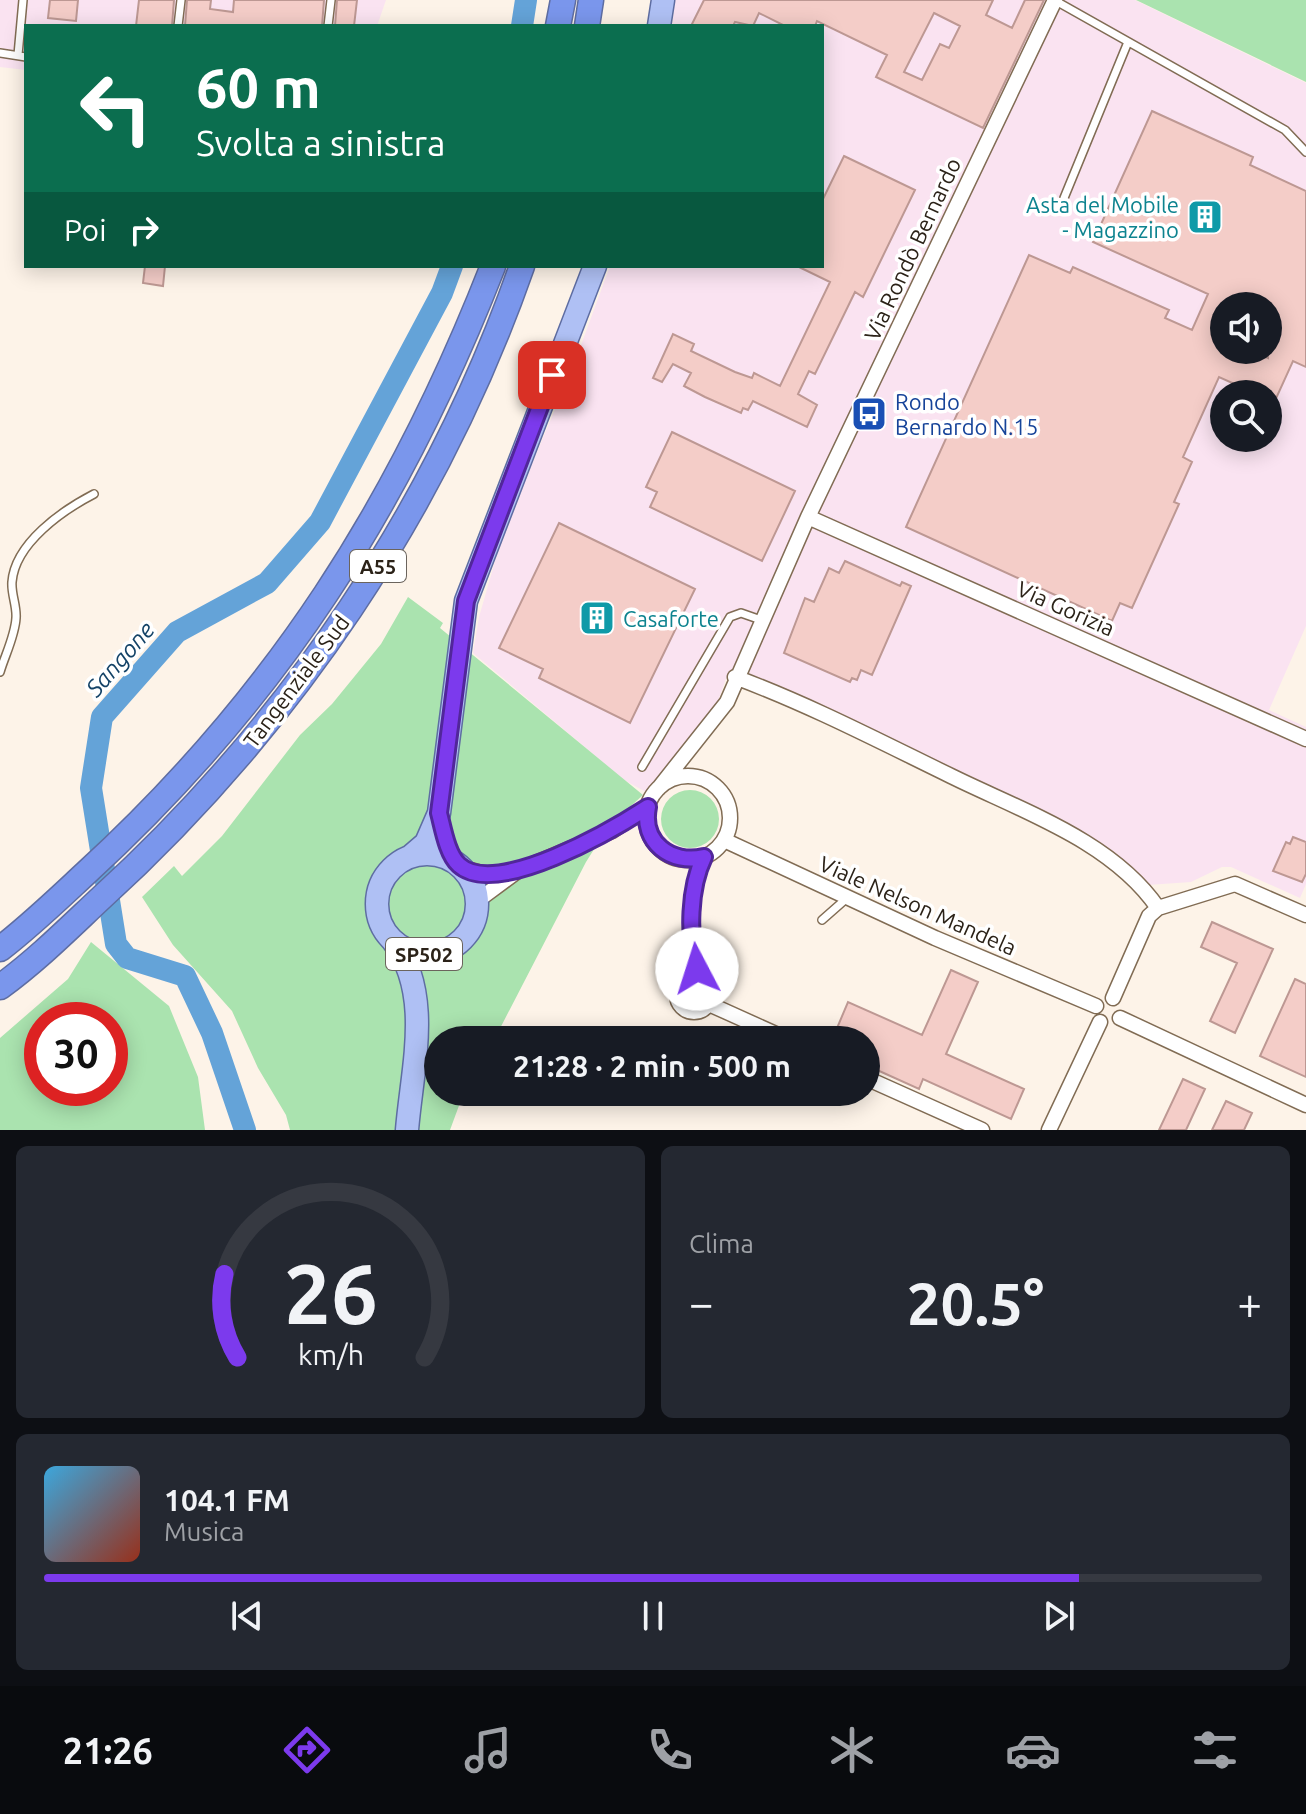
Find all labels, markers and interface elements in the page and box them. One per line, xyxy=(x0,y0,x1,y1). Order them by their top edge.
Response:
icon: left xyxy=(64,56,168,160)
text: 60 m xyxy=(196,56,321,119)
text: Svolta a sinistra xyxy=(196,122,446,163)
street label: Via Rondò Bernardo xyxy=(859,154,965,344)
place label: Asta del Mobile - Magazzino xyxy=(1026,192,1179,242)
building icon: Asta del Mobile - Magazzino xyxy=(1186,198,1224,236)
icon: right xyxy=(122,208,166,252)
text: Poi xyxy=(64,213,106,247)
map controls xyxy=(1210,292,1282,452)
button: sound xyxy=(1210,292,1282,364)
pin xyxy=(518,341,586,409)
icon: arrive xyxy=(530,353,574,397)
button: search xyxy=(1210,380,1282,452)
place label: Rondo Bernardo N.15 xyxy=(895,389,1038,439)
bus stop icon: Rondo Bernardo N.15 xyxy=(850,395,888,433)
road number: A55 xyxy=(350,550,406,582)
street label: Via Gorizia xyxy=(1013,575,1119,641)
building icon: Casaforte xyxy=(578,599,616,637)
place label: Casaforte xyxy=(623,606,719,631)
street label: Tangenziale Sud xyxy=(238,610,354,752)
water label: Sangone xyxy=(80,616,160,703)
street label: Viale Nelson Mandela xyxy=(816,850,1020,960)
position arrow xyxy=(655,927,739,1011)
road number: SP502 xyxy=(386,938,462,970)
speed limit sign: 30 xyxy=(24,1002,128,1106)
text: 21:28 · 2 min · 500 m xyxy=(513,1049,791,1083)
text: Clima xyxy=(689,1229,754,1258)
text: 26 xyxy=(284,1246,377,1340)
text: 20.5° xyxy=(907,1269,1044,1336)
text: − xyxy=(689,1278,714,1327)
text: + xyxy=(1237,1278,1262,1327)
text: km/h xyxy=(298,1338,364,1370)
text: 104.1 FM xyxy=(164,1483,290,1517)
text: Musica xyxy=(164,1517,244,1546)
icon: previous xyxy=(225,1594,269,1638)
icon: pause xyxy=(631,1594,675,1638)
icon: next xyxy=(1037,1594,1081,1638)
icon: directions xyxy=(279,1722,335,1778)
icon: music xyxy=(460,1722,516,1778)
icon: phone xyxy=(642,1722,698,1778)
icon: climate xyxy=(824,1722,880,1778)
icon: car xyxy=(1005,1722,1061,1778)
icon: filters xyxy=(1187,1722,1243,1778)
text: 21:26 xyxy=(63,1730,153,1771)

